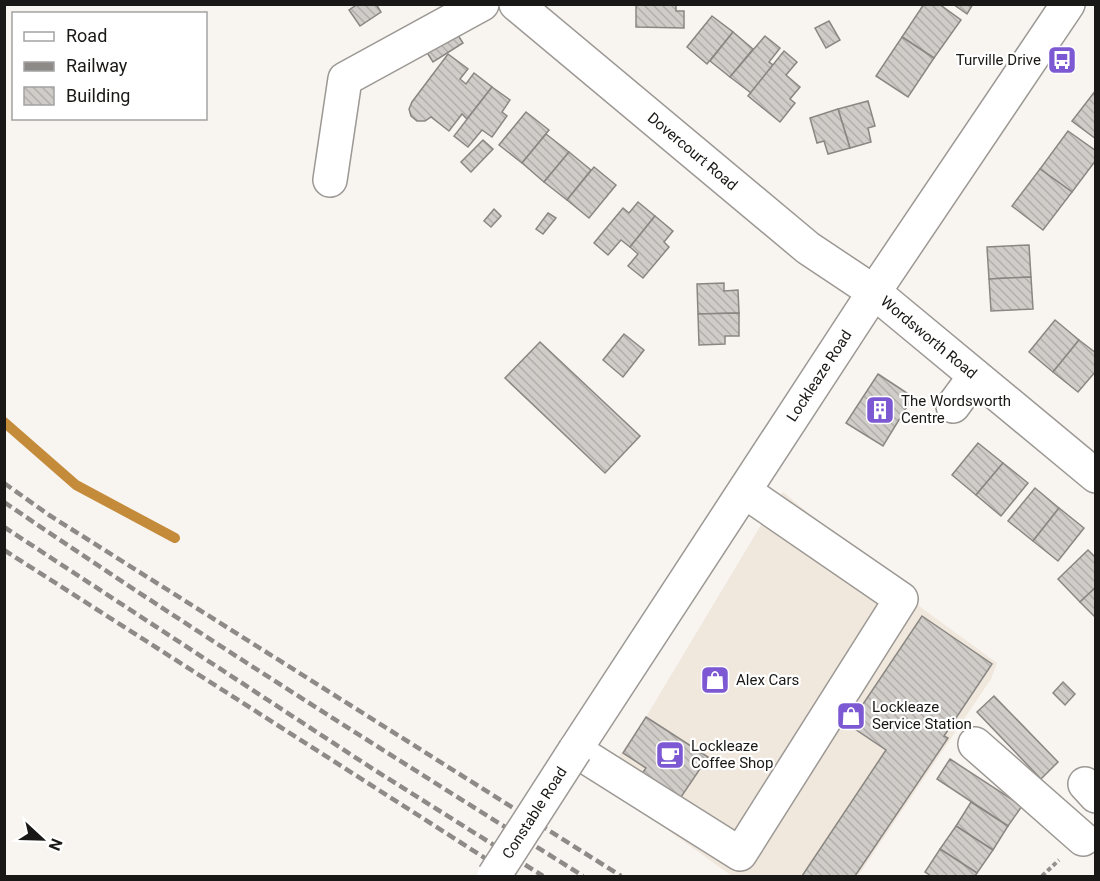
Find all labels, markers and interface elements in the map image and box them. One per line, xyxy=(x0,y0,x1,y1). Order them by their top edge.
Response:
legend xyxy=(12,12,207,120)
text: Road xyxy=(66,25,107,46)
bus stop icon: Turville Drive xyxy=(1046,44,1078,76)
place label: Turville Drive xyxy=(956,51,1041,69)
text: Railway xyxy=(66,55,128,76)
text: Building xyxy=(66,85,130,106)
street label: Dovercourt Road xyxy=(644,109,741,194)
street label: Wordsworth Road xyxy=(877,292,981,382)
street label: Lockleaze Road xyxy=(783,327,856,425)
place label: The Wordsworth Centre xyxy=(901,392,1011,427)
building icon: The Wordsworth Centre xyxy=(864,394,896,426)
shop icon: Alex Cars xyxy=(699,664,731,696)
place label: Alex Cars xyxy=(736,671,799,689)
place label: Lockleaze Service Station xyxy=(872,698,972,733)
shop icon: Lockleaze Service Station xyxy=(835,700,867,732)
place label: Lockleaze Coffee Shop xyxy=(691,737,773,772)
cafe icon: Lockleaze Coffee Shop xyxy=(654,739,686,771)
street label: Constable Road xyxy=(498,764,571,862)
north arrow xyxy=(12,809,72,869)
text: N xyxy=(45,836,66,853)

